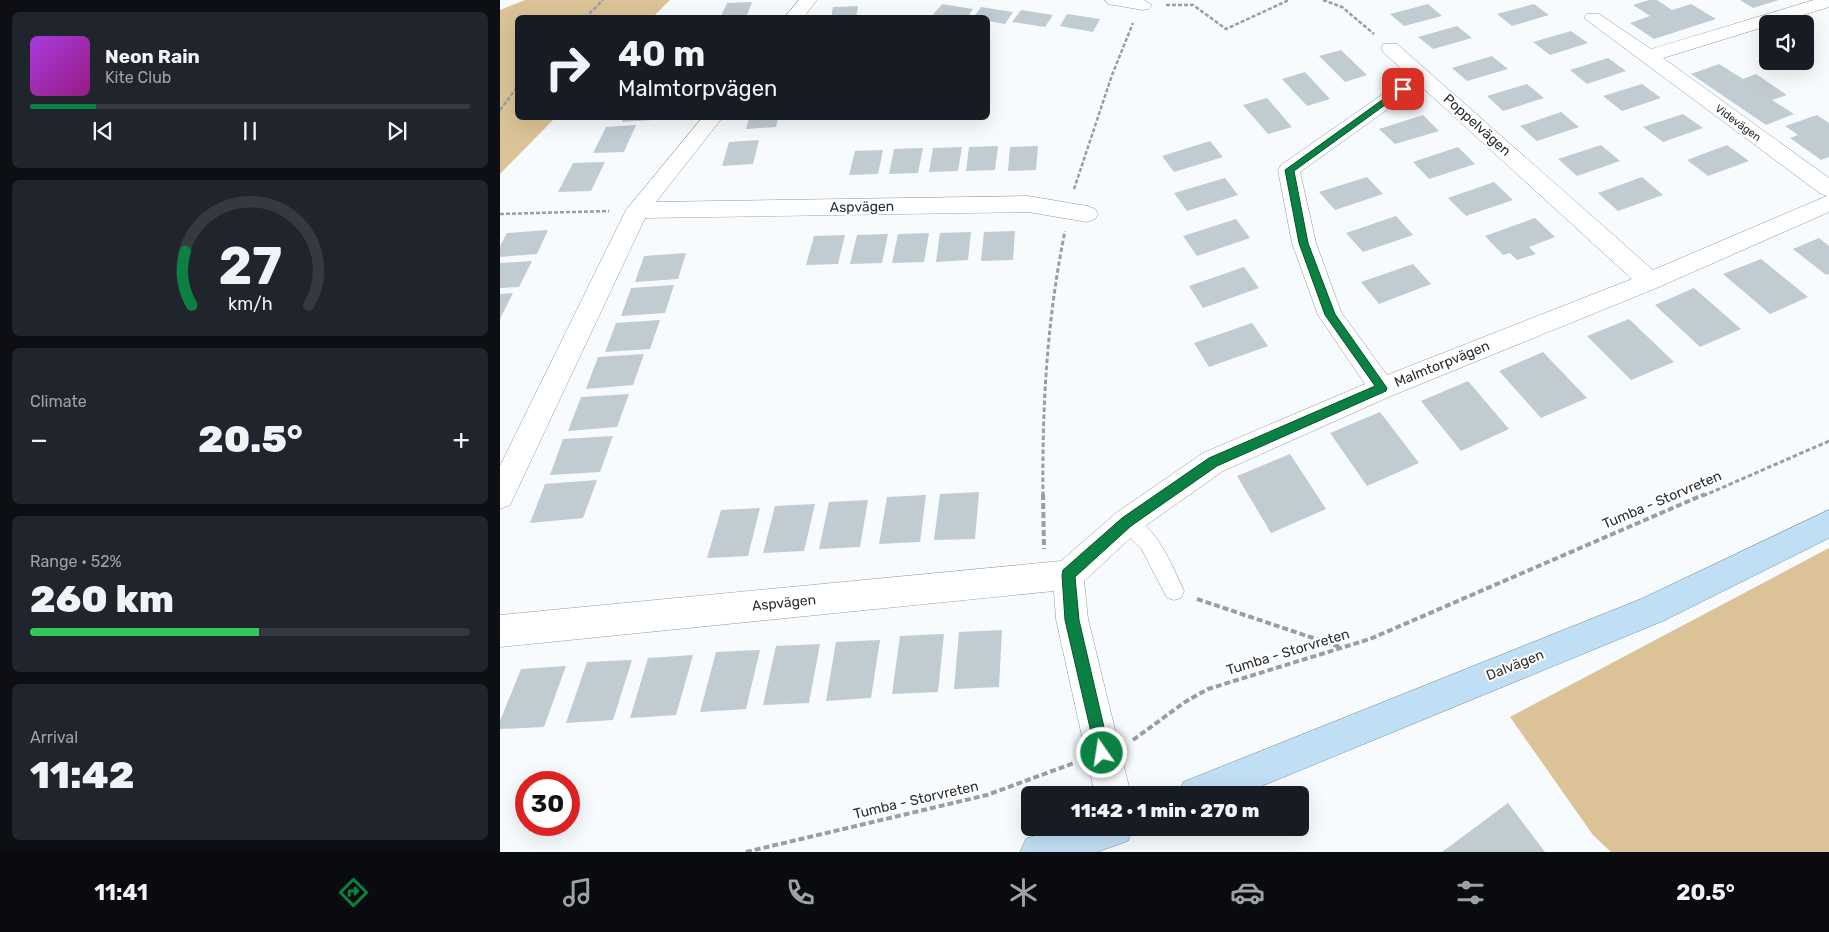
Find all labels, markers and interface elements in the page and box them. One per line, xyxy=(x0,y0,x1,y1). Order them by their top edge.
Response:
map controls xyxy=(1759,15,1814,70)
button: sound xyxy=(1759,15,1814,70)
text: 40 m xyxy=(618,33,705,75)
icon: right xyxy=(535,35,600,100)
text: Neon Rain xyxy=(105,45,200,68)
text: Kite Club xyxy=(105,68,171,87)
pin xyxy=(1382,68,1424,110)
text: Malmtorpvägen xyxy=(618,75,777,102)
icon: arrive xyxy=(1389,75,1417,103)
street label: Poppelvägen xyxy=(1440,90,1514,160)
street label: Videvägen xyxy=(1712,102,1764,144)
icon: previous xyxy=(89,117,117,145)
icon: pause xyxy=(236,117,264,145)
icon: next xyxy=(383,117,411,145)
street label: Aspvägen xyxy=(830,198,894,216)
text: 27 xyxy=(218,235,282,297)
text: km/h xyxy=(228,293,272,314)
street label: Malmtorpvägen xyxy=(1392,337,1492,391)
text: Climate xyxy=(30,392,87,411)
text: 20.5° xyxy=(198,416,303,462)
text: − xyxy=(30,423,48,456)
text: + xyxy=(453,423,470,456)
street label: Tumba - Storvreten xyxy=(1600,467,1724,533)
text: Range · 52% xyxy=(30,552,122,571)
text: 260 km xyxy=(30,576,174,622)
street label: Aspvägen xyxy=(751,591,817,615)
street label: Tumba - Storvreten xyxy=(1224,625,1352,679)
street label: Dalvägen xyxy=(1484,646,1546,684)
position arrow xyxy=(1075,726,1127,778)
text: Arrival xyxy=(30,728,78,747)
text: 11:42 xyxy=(30,752,134,798)
speed limit sign: 30 xyxy=(515,771,580,836)
street label: Tumba - Storvreten xyxy=(852,777,980,823)
text: 11:42 · 1 min · 270 m xyxy=(1071,799,1259,822)
icon: directions xyxy=(336,875,371,910)
icon: music xyxy=(560,875,595,910)
icon: phone xyxy=(783,875,818,910)
icon: climate xyxy=(1006,875,1041,910)
icon: car xyxy=(1230,875,1265,910)
icon: filters xyxy=(1453,875,1488,910)
text: 11:41 xyxy=(94,879,148,906)
text: 20.5° xyxy=(1676,879,1735,906)

